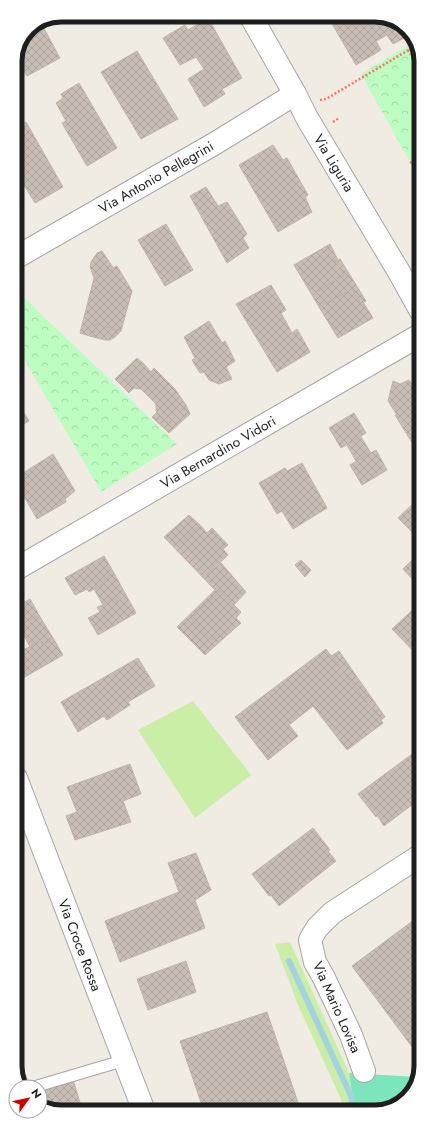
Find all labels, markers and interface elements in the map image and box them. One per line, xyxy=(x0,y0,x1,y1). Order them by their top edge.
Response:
street label: Via Liguria xyxy=(309,130,359,196)
street label: Via Antonio Pellegrini xyxy=(95,136,217,218)
street label: Via Bernardino Vidori xyxy=(157,411,279,493)
street label: Via Croce Rossa xyxy=(53,896,107,994)
street label: Via Mario Lovisa xyxy=(308,958,366,1056)
north arrow xyxy=(8,1079,48,1119)
text: N xyxy=(27,1086,45,1102)

